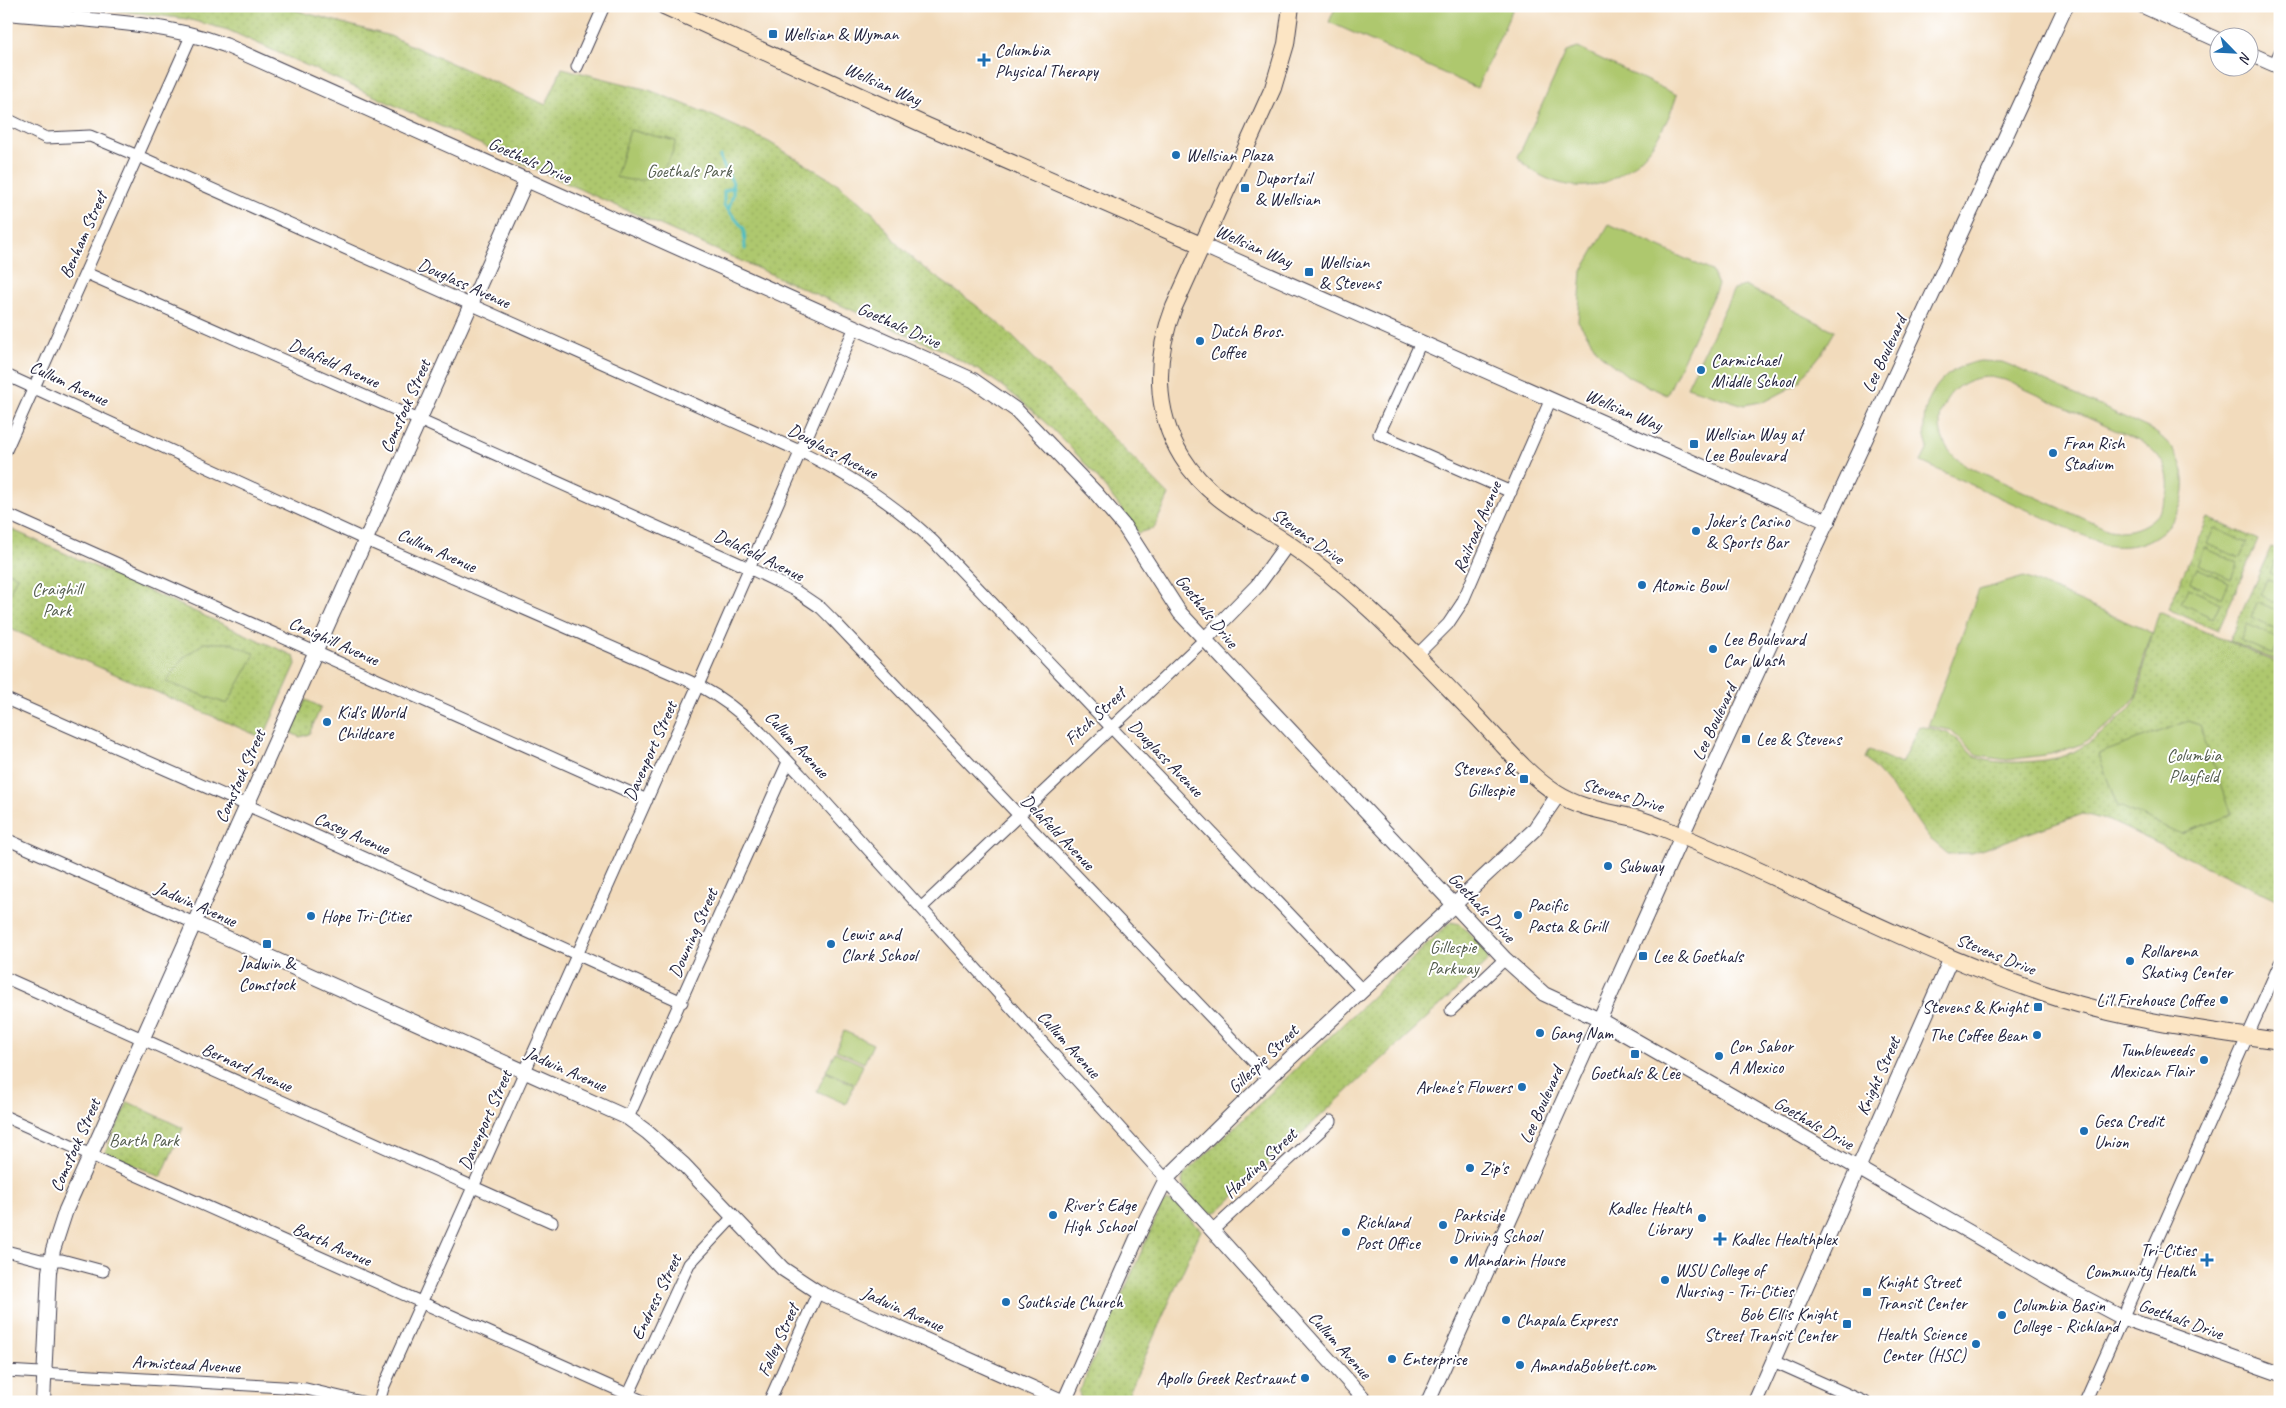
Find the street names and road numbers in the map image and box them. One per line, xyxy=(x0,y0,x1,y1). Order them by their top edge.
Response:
street label: Wellsian Way xyxy=(841,57,926,111)
street label: Goethals Drive xyxy=(485,132,576,188)
street label: Benham Street xyxy=(54,186,113,282)
street label: Wellsian Way xyxy=(1212,219,1297,273)
street label: Douglass Avenue xyxy=(415,253,515,314)
street label: Goethals Drive xyxy=(854,297,945,353)
street label: Lee Boulevard xyxy=(1857,310,1913,396)
street label: Delafield Avenue xyxy=(285,333,384,393)
street label: Comstock Street xyxy=(375,354,436,456)
street label: Cullum Avenue xyxy=(26,355,113,411)
street label: Wellsian Way xyxy=(1582,384,1668,437)
street label: Douglass Avenue xyxy=(784,418,883,484)
street label: Railroad Avenue xyxy=(1448,477,1507,576)
street label: Stevens Drive xyxy=(1268,503,1349,570)
street label: Cullum Avenue xyxy=(394,523,481,578)
street label: Delafield Avenue xyxy=(711,524,808,587)
street label: Goethals Drive xyxy=(1171,570,1244,653)
street label: Craighill Avenue xyxy=(286,611,383,671)
street label: Lee Boulevard xyxy=(1687,678,1743,764)
street label: Fitch Street xyxy=(1060,680,1132,750)
street label: Davenport Street xyxy=(618,696,683,804)
street label: Cullum Avenue xyxy=(760,706,834,783)
street label: Douglass Avenue xyxy=(1124,715,1209,802)
street label: Comstock Street xyxy=(210,724,271,826)
street label: Stevens Drive xyxy=(1580,773,1667,817)
street label: Delafield Avenue xyxy=(1016,790,1100,875)
street label: Casey Avenue xyxy=(311,807,394,860)
street label: Goethals Drive xyxy=(1444,867,1521,948)
street label: Jadwin Avenue xyxy=(151,876,241,932)
street label: Downing Street xyxy=(664,883,723,981)
street label: Stevens Drive xyxy=(1953,928,2040,980)
street label: Cullum Avenue xyxy=(1033,1006,1106,1083)
street label: Gillespie Street xyxy=(1223,1019,1304,1098)
street label: Knight Street xyxy=(1851,1032,1906,1119)
street label: Bernard Avenue xyxy=(199,1037,297,1097)
street label: Jadwin Avenue xyxy=(521,1041,611,1097)
street label: Lee Boulevard xyxy=(1514,1060,1569,1147)
street label: Davenport Street xyxy=(453,1065,518,1173)
street label: Goethals Drive xyxy=(1770,1091,1859,1155)
street label: Comstock Street xyxy=(45,1093,106,1195)
street label: Harding Street xyxy=(1219,1122,1303,1203)
street label: Barth Avenue xyxy=(289,1217,376,1272)
street label: Endress Street xyxy=(626,1249,687,1343)
street label: Jadwin Avenue xyxy=(858,1281,948,1337)
street label: Goethals Drive xyxy=(2136,1294,2227,1345)
street label: Falley Street xyxy=(752,1298,805,1380)
street label: Cullum Avenue xyxy=(1304,1307,1377,1384)
street label: Armistead Avenue xyxy=(132,1350,242,1378)

